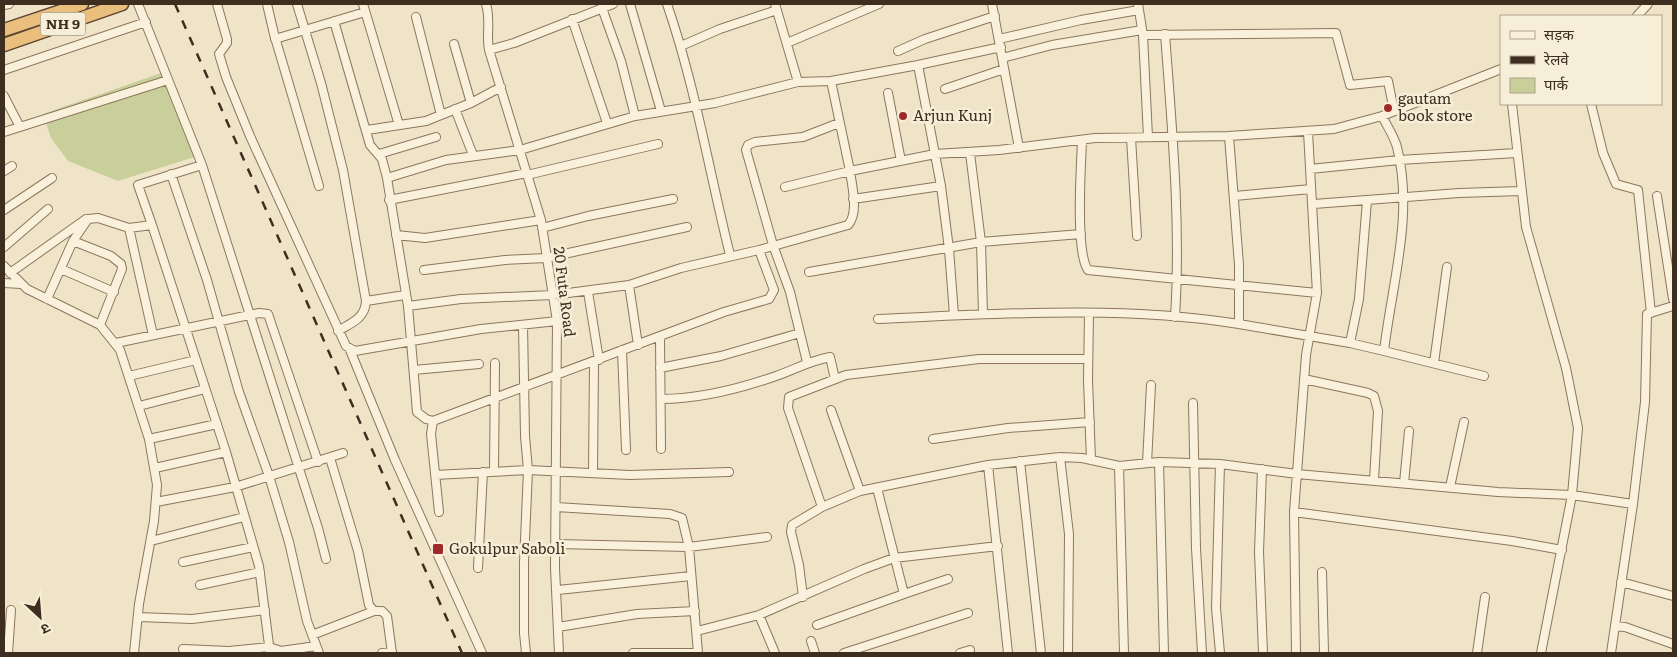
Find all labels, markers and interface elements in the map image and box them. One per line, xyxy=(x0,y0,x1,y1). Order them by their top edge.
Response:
road number: NH 9 xyxy=(40,12,86,36)
legend xyxy=(1500,15,1662,105)
text: सड़क xyxy=(1544,22,1574,45)
text: रेलवे xyxy=(1543,47,1569,70)
text: पार्क xyxy=(1544,72,1568,95)
place label: gautam book store xyxy=(1398,86,1473,126)
marker: gautam book store xyxy=(1382,102,1394,114)
place label: Arjun Kunj xyxy=(913,103,992,126)
marker: Arjun Kunj xyxy=(897,110,909,122)
street label: 20 Futa Road xyxy=(549,245,582,338)
place label: Gokulpur Saboli xyxy=(449,536,565,559)
marker: Gokulpur Saboli xyxy=(431,542,445,556)
north arrow xyxy=(15,592,65,642)
text: उ xyxy=(37,619,54,641)

